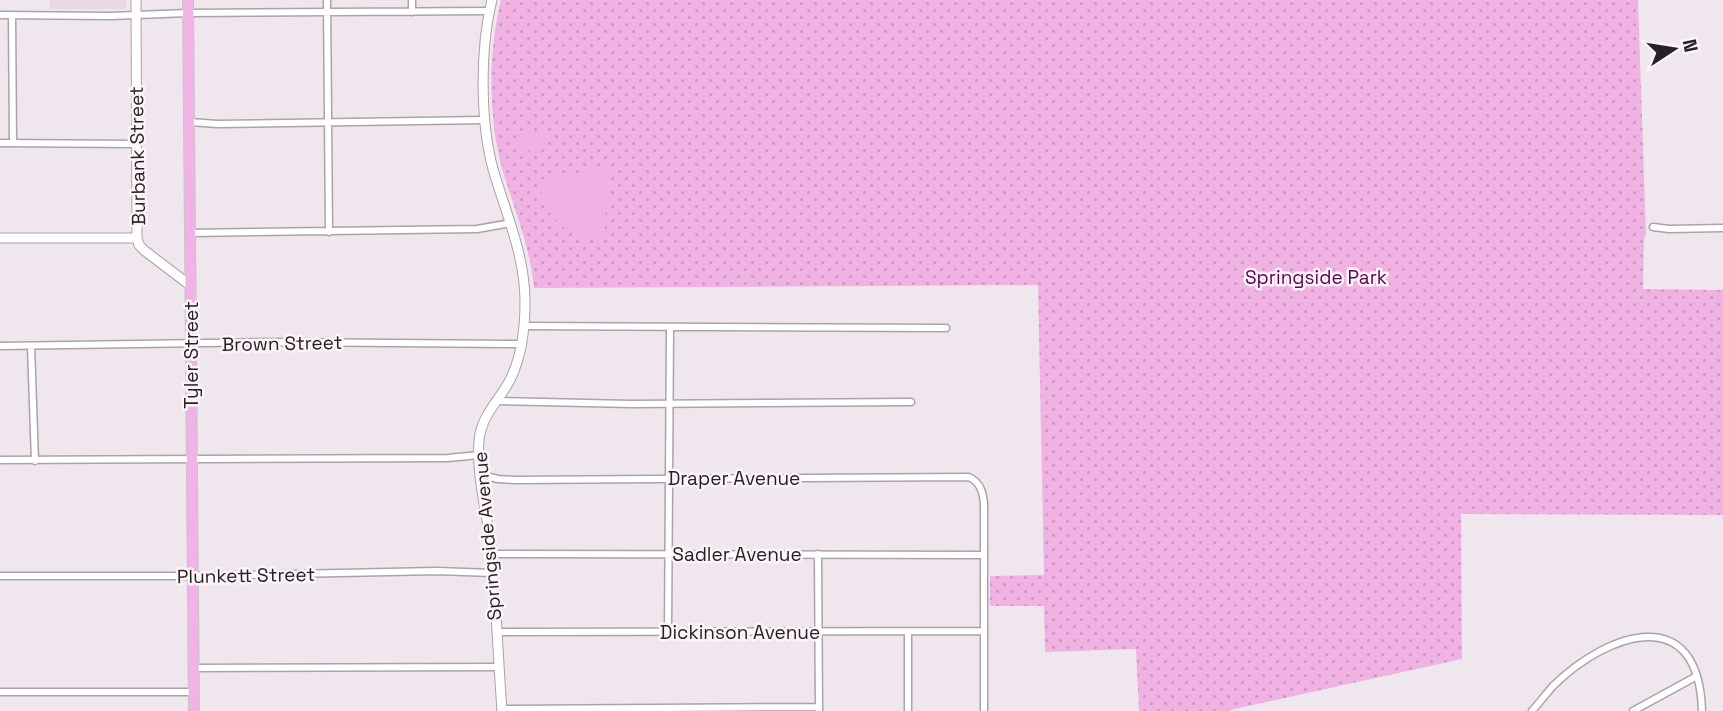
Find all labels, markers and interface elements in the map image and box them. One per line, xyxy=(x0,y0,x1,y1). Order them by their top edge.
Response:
north arrow xyxy=(1639,14,1709,84)
text: N xyxy=(1677,37,1704,54)
street label: Burbank Street xyxy=(124,86,151,226)
park label: Springside Park xyxy=(1245,265,1387,290)
street label: Tyler Street xyxy=(179,301,204,409)
street label: Brown Street xyxy=(221,330,343,357)
street label: Springside Avenue xyxy=(468,450,507,621)
street label: Draper Avenue xyxy=(668,466,800,491)
street label: Sadler Avenue xyxy=(672,542,802,567)
street label: Plunkett Street xyxy=(177,562,315,589)
street label: Dickinson Avenue xyxy=(660,620,820,645)

